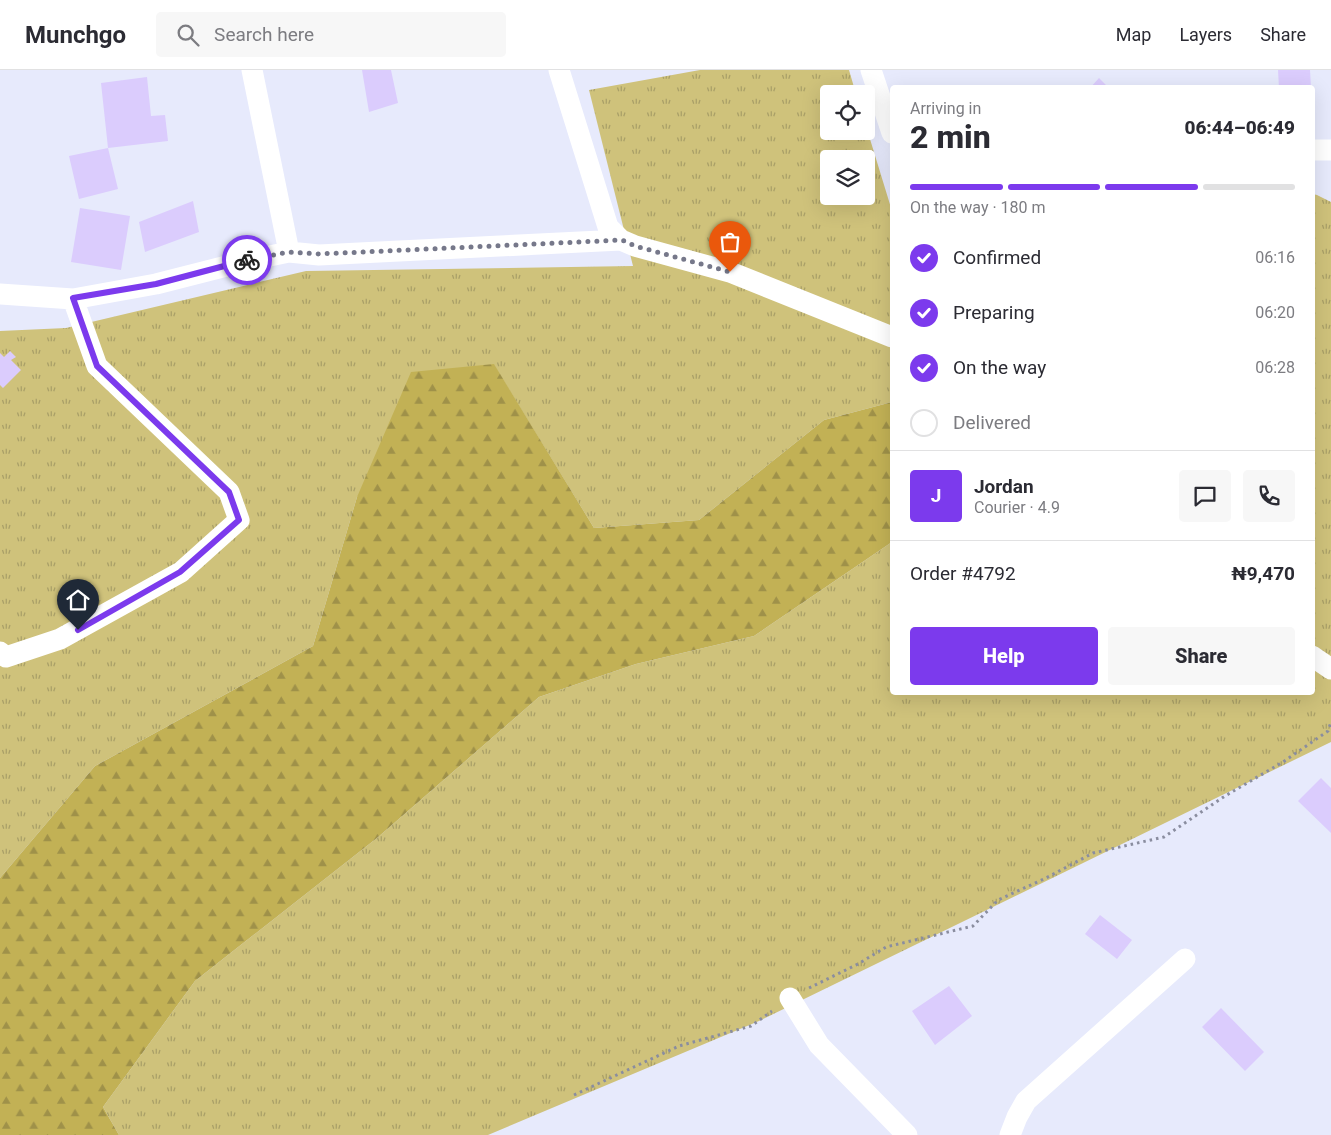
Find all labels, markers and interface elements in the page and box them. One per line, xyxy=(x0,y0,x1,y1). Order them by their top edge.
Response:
search box xyxy=(156,12,506,57)
text: Munchgo xyxy=(25,21,126,49)
icon: search xyxy=(174,21,202,49)
text: Search here xyxy=(214,23,314,46)
text: Map xyxy=(1116,24,1151,45)
text: Layers xyxy=(1179,24,1232,45)
text: Share xyxy=(1260,24,1306,45)
map controls xyxy=(820,85,875,205)
button: locate xyxy=(820,85,875,140)
text: Arriving in xyxy=(910,99,981,118)
text: 06:44–06:49 xyxy=(1184,116,1295,139)
text: 2 min xyxy=(910,118,991,156)
button: layers xyxy=(820,150,875,205)
text: On the way · 180 m xyxy=(910,198,1046,217)
pin xyxy=(709,221,751,272)
icon: bag xyxy=(716,228,744,256)
courier xyxy=(222,235,272,285)
icon: check xyxy=(910,244,938,272)
icon: bike xyxy=(233,246,261,274)
text: Confirmed xyxy=(953,246,1041,269)
text: 06:16 xyxy=(1255,248,1295,267)
icon: check xyxy=(910,299,938,327)
text: Preparing xyxy=(953,301,1035,324)
text: 06:20 xyxy=(1255,303,1295,322)
icon: check xyxy=(910,354,938,382)
text: On the way xyxy=(953,356,1046,379)
text: 06:28 xyxy=(1255,358,1295,377)
text: Delivered xyxy=(953,411,1031,434)
button: chat xyxy=(1179,470,1231,522)
button: phone xyxy=(1243,470,1295,522)
text: Jordan xyxy=(974,475,1034,498)
text: J xyxy=(931,484,941,507)
text: Courier · 4.9 xyxy=(974,498,1060,517)
text: Order #4792 xyxy=(910,562,1016,585)
text: ₦9,470 xyxy=(1231,562,1295,585)
pin xyxy=(57,579,99,630)
icon: home xyxy=(64,586,92,614)
button: Help xyxy=(910,627,1098,685)
button: Share xyxy=(1108,627,1295,685)

